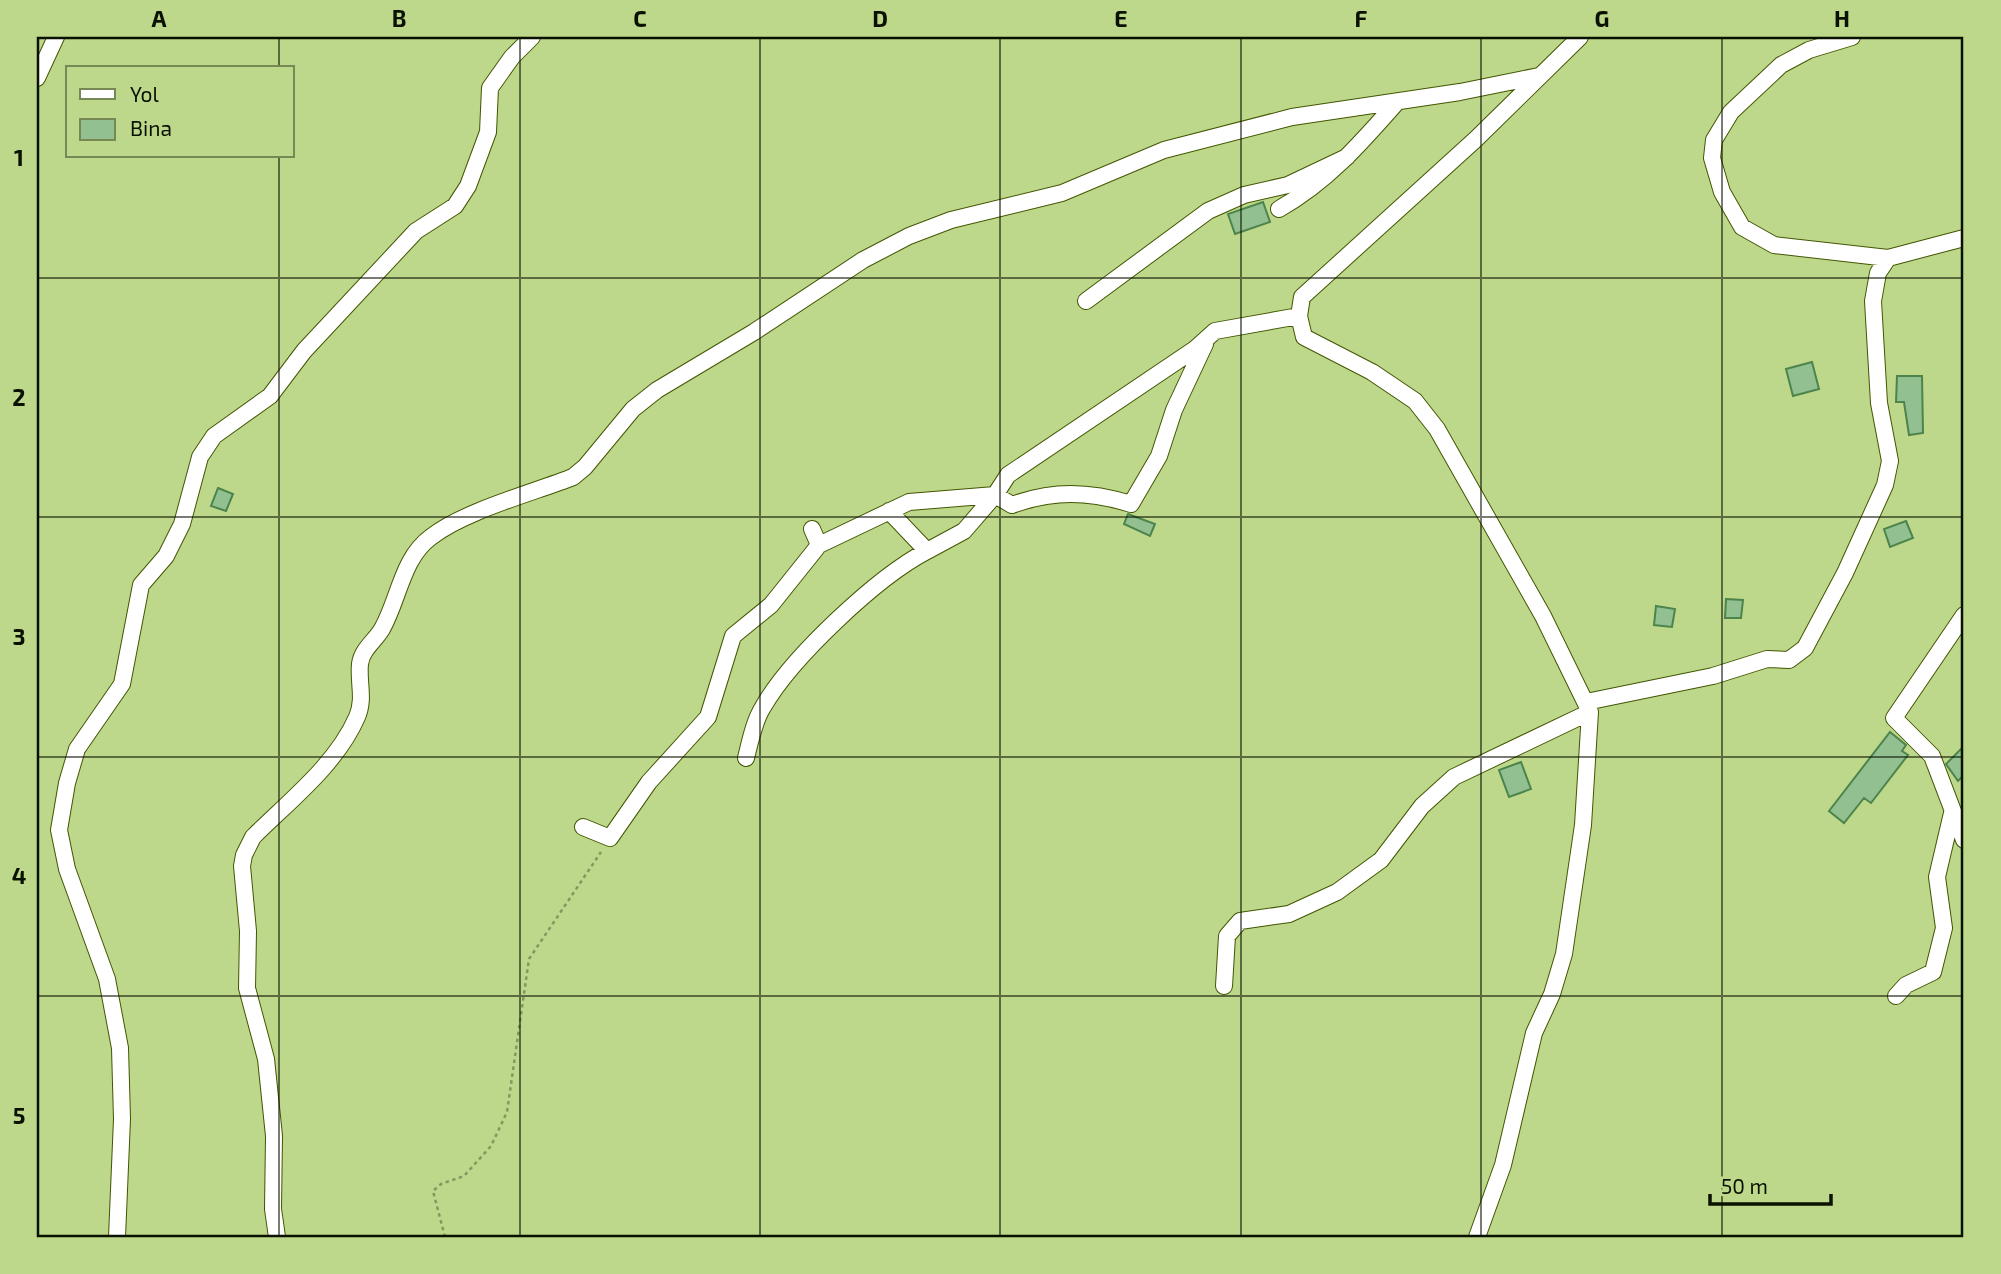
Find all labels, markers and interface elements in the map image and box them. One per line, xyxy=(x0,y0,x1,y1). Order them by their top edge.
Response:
text: A xyxy=(151,4,167,32)
text: B xyxy=(392,4,406,32)
text: C xyxy=(633,4,647,32)
text: D xyxy=(872,4,888,32)
text: E xyxy=(1114,4,1128,32)
text: F xyxy=(1355,4,1368,32)
text: G xyxy=(1595,4,1609,32)
text: H xyxy=(1834,4,1850,32)
legend xyxy=(66,66,294,158)
text: Yol xyxy=(130,81,159,106)
text: Bina xyxy=(130,115,172,140)
text: 1 xyxy=(14,143,24,171)
text: 2 xyxy=(12,383,26,411)
text: 3 xyxy=(12,622,26,650)
text: 4 xyxy=(12,861,26,889)
text: 5 xyxy=(13,1101,25,1129)
scale bar xyxy=(1710,1162,1831,1206)
text: 50 m xyxy=(1721,1173,1768,1198)

